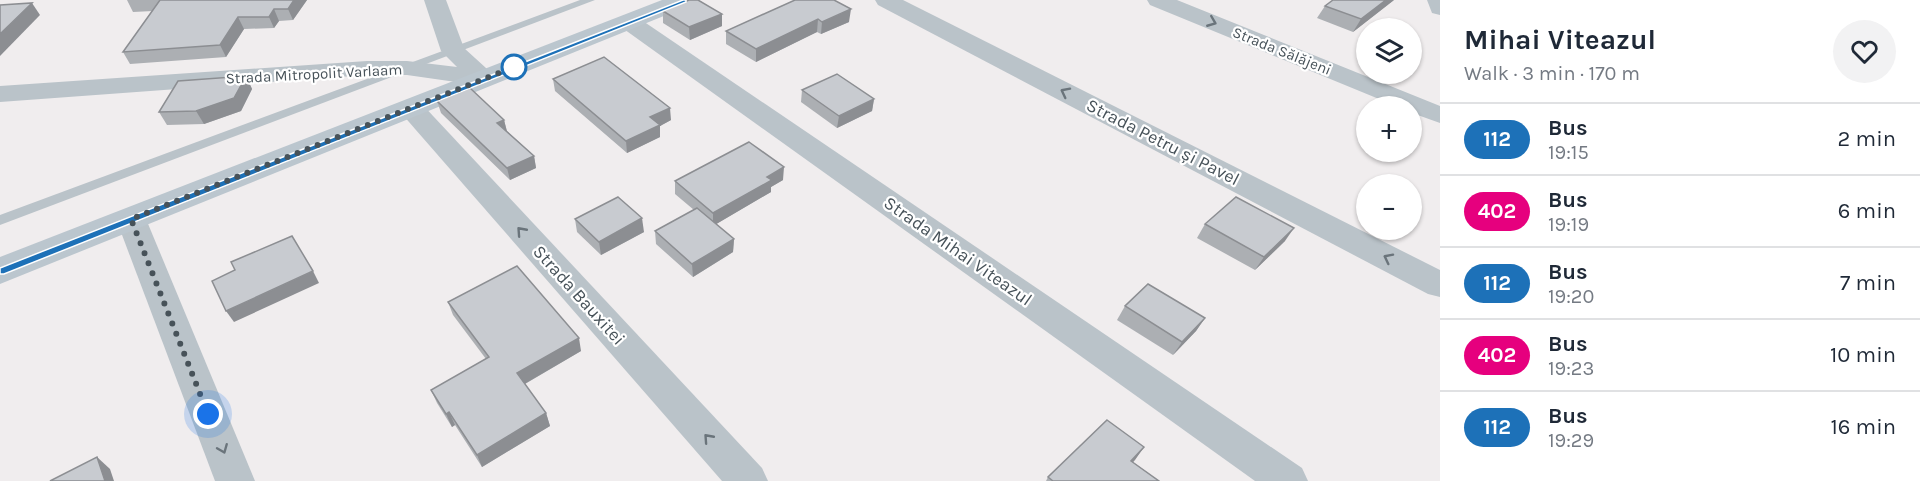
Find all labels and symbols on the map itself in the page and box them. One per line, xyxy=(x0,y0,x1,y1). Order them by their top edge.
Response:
one-way arrow xyxy=(1206,15,1217,27)
street label: Strada Sălăjeni xyxy=(1230,23,1334,79)
unlabelled marker xyxy=(501,54,527,80)
street label: Strada Mitropolit Varlaam xyxy=(225,60,403,88)
one-way arrow xyxy=(1061,88,1071,99)
street label: Strada Petru și Pavel xyxy=(1083,94,1243,190)
street label: Strada Mihai Viteazul xyxy=(880,192,1036,310)
one-way arrow xyxy=(517,227,528,237)
street label: Strada Bauxitei xyxy=(528,241,630,349)
one-way arrow xyxy=(1384,254,1394,265)
your location xyxy=(193,399,223,429)
one-way arrow xyxy=(704,434,715,444)
one-way arrow xyxy=(215,443,228,454)

